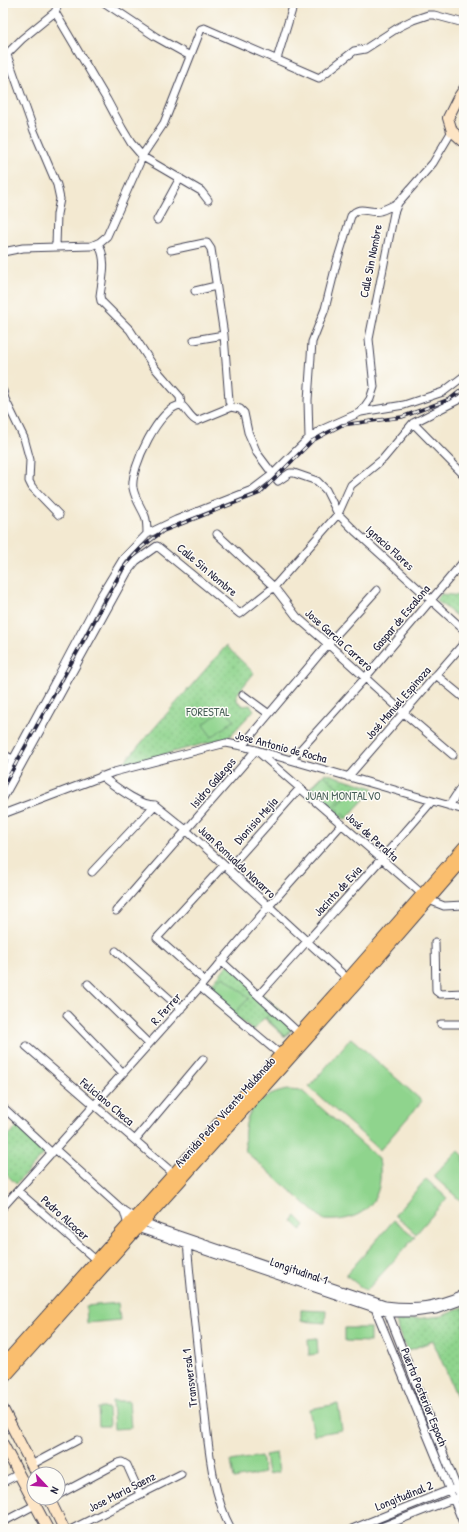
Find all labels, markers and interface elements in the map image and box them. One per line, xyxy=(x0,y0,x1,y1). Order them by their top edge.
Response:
street label: Calle Sin Nombre xyxy=(355,223,386,299)
street label: Ignacio Flores xyxy=(362,521,419,574)
street label: Calle Sin Nombre xyxy=(173,539,241,600)
street label: Gaspar de Escalona xyxy=(368,581,434,655)
street label: Jose Garcia Carrero xyxy=(302,605,377,675)
street label: José Manuel Espinoza xyxy=(361,662,434,743)
park label: FORESTAL xyxy=(185,703,230,720)
street label: Jose Antonio de Rocha xyxy=(233,726,329,767)
street label: Isidro Gallegos xyxy=(186,753,240,812)
park label: JUAN MONTALVO xyxy=(305,787,381,804)
street label: Dionisio Mejía xyxy=(230,793,282,848)
street label: José de Peralta xyxy=(342,808,403,865)
street label: Juan Romualdo Navarro xyxy=(195,821,280,902)
street label: Jacinto de Evia xyxy=(310,861,366,920)
street label: R. Ferrer xyxy=(146,988,185,1029)
street label: Avenida Pedro Vicente Maldonado xyxy=(170,1053,279,1171)
street label: Feliciano Checa xyxy=(76,1073,138,1130)
street label: Pedro Alcocer xyxy=(37,1191,94,1244)
street label: Longitudinal 1 xyxy=(268,1253,330,1288)
street label: Puerta Posterior Espoch xyxy=(397,1345,452,1449)
street label: Transversal 1 xyxy=(177,1348,202,1408)
north arrow xyxy=(26,1466,66,1506)
street label: Jose Maria Saenz xyxy=(85,1467,158,1516)
street label: Longitudinal 2 xyxy=(372,1476,436,1515)
text: N xyxy=(47,1485,63,1496)

